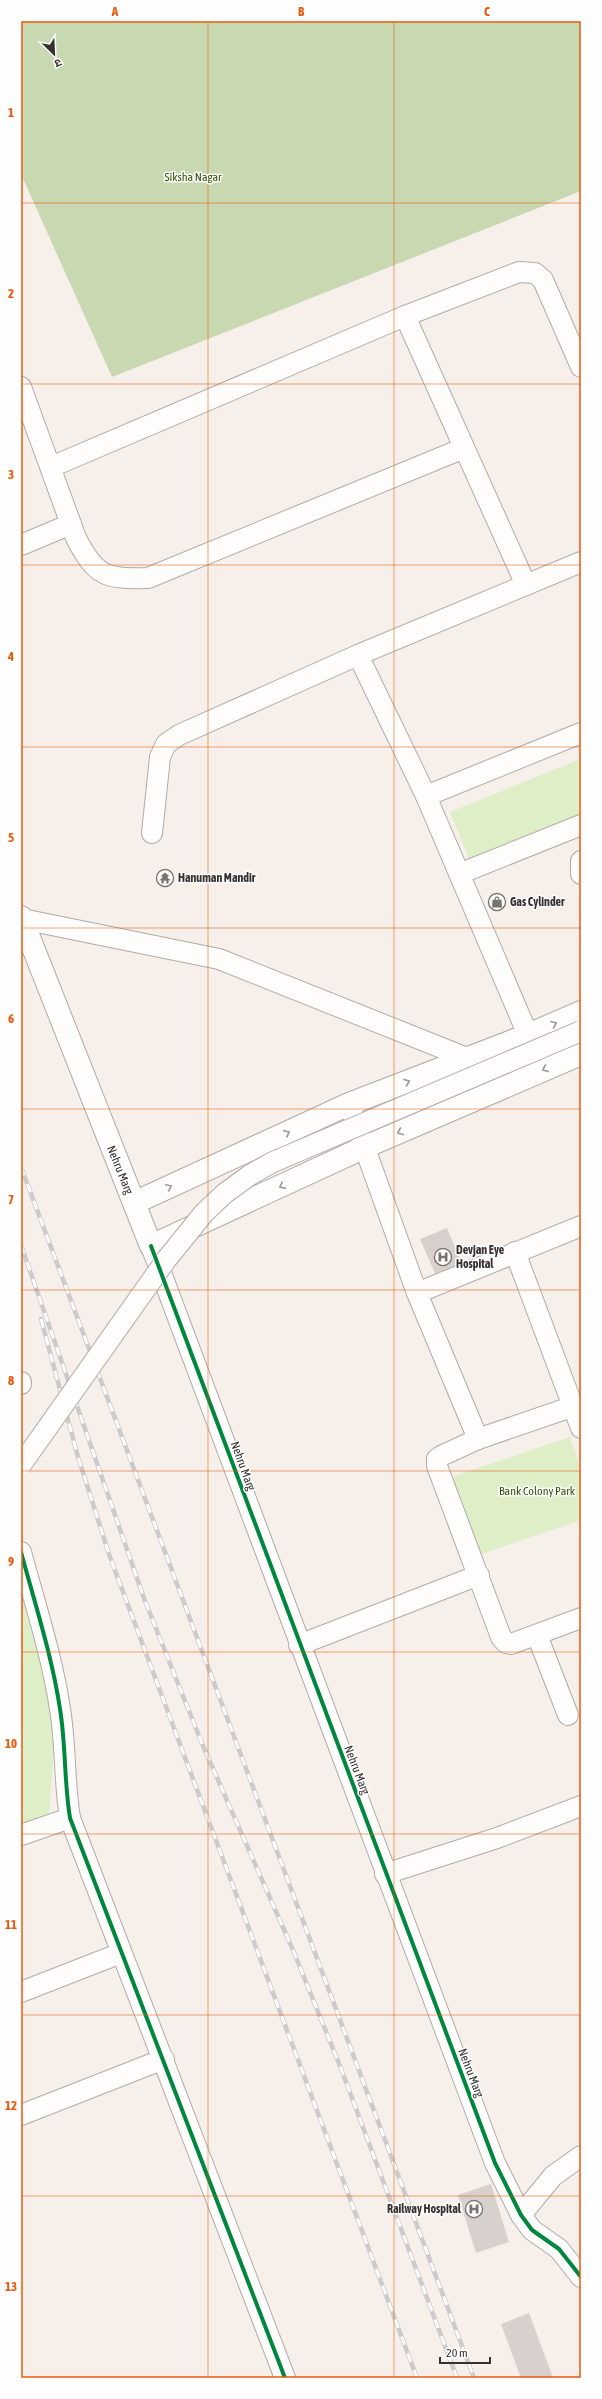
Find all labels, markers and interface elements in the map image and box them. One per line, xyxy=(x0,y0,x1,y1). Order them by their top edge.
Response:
text: A xyxy=(111,4,119,19)
text: B xyxy=(298,4,305,19)
text: C xyxy=(484,4,490,19)
north arrow xyxy=(34,34,74,74)
text: उ xyxy=(52,56,63,70)
text: 1 xyxy=(8,105,14,120)
park label: Siksha Nagar xyxy=(164,170,222,184)
text: 2 xyxy=(8,286,14,301)
text: 3 xyxy=(8,467,14,482)
text: 4 xyxy=(7,649,14,664)
text: 5 xyxy=(8,830,14,845)
temple icon: Hanuman Mandir xyxy=(155,868,175,888)
place label: Hanuman Mandir xyxy=(178,871,256,885)
shop icon: Gas Cylinder xyxy=(487,892,507,912)
place label: Gas Cylinder xyxy=(510,895,565,909)
text: 6 xyxy=(8,1011,14,1026)
one-way arrow xyxy=(549,1021,557,1029)
one-way arrow xyxy=(542,1064,550,1072)
one-way arrow xyxy=(403,1078,410,1086)
one-way arrow xyxy=(397,1127,405,1135)
one-way arrow xyxy=(283,1130,291,1138)
street label: Nehru Marg xyxy=(104,1144,136,1197)
one-way arrow xyxy=(279,1181,286,1189)
one-way arrow xyxy=(165,1184,173,1192)
text: 7 xyxy=(8,1192,14,1207)
place label: Devjan Eye Hospital xyxy=(456,1243,505,1271)
hospital icon: Devjan Eye Hospital xyxy=(433,1247,453,1267)
text: 8 xyxy=(8,1373,14,1388)
street label: Nehru Marg xyxy=(228,1440,259,1493)
park label: Bank Colony Park xyxy=(499,1484,576,1498)
text: 9 xyxy=(8,1554,14,1569)
text: 10 xyxy=(5,1736,17,1751)
street label: Nehru Marg xyxy=(341,1744,373,1797)
text: 11 xyxy=(5,1917,17,1932)
street label: Nehru Marg xyxy=(455,2047,487,2100)
text: 12 xyxy=(5,2098,17,2113)
hospital icon: Railway Hospital xyxy=(464,2199,484,2219)
place label: Railway Hospital xyxy=(387,2202,462,2216)
text: 13 xyxy=(5,2279,17,2294)
scale bar xyxy=(440,2339,490,2365)
text: 20 m xyxy=(446,2346,468,2360)

